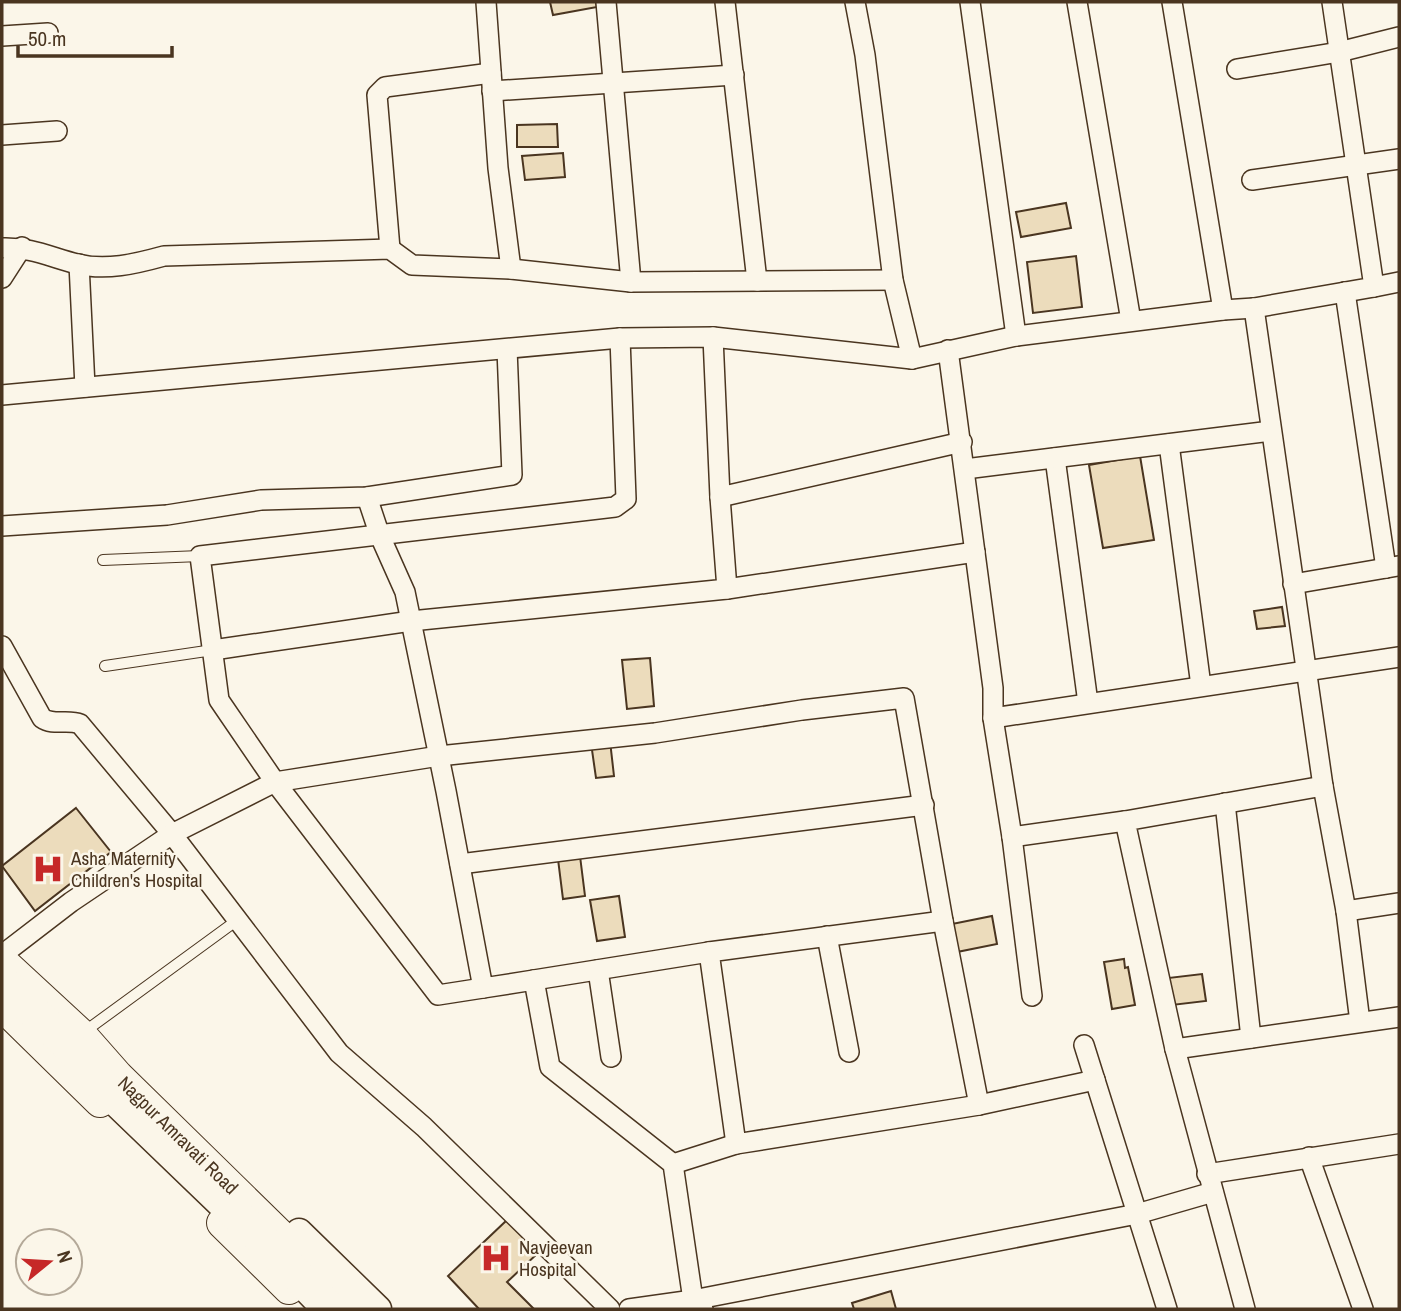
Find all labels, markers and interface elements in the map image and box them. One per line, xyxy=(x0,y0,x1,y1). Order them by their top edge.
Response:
scale bar xyxy=(18,14,172,58)
text: 50 m xyxy=(28,24,66,53)
place label: Asha Maternity Children's Hospital xyxy=(70,845,202,893)
hospital icon: Asha Maternity Children's Hospital xyxy=(31,852,65,886)
street label: Nagpur Amravati Road xyxy=(113,1070,244,1200)
north arrow xyxy=(14,1227,84,1297)
place label: Navjeevan Hospital xyxy=(519,1234,593,1282)
hospital icon: Navjeevan Hospital xyxy=(479,1241,513,1275)
text: N xyxy=(51,1247,79,1266)

